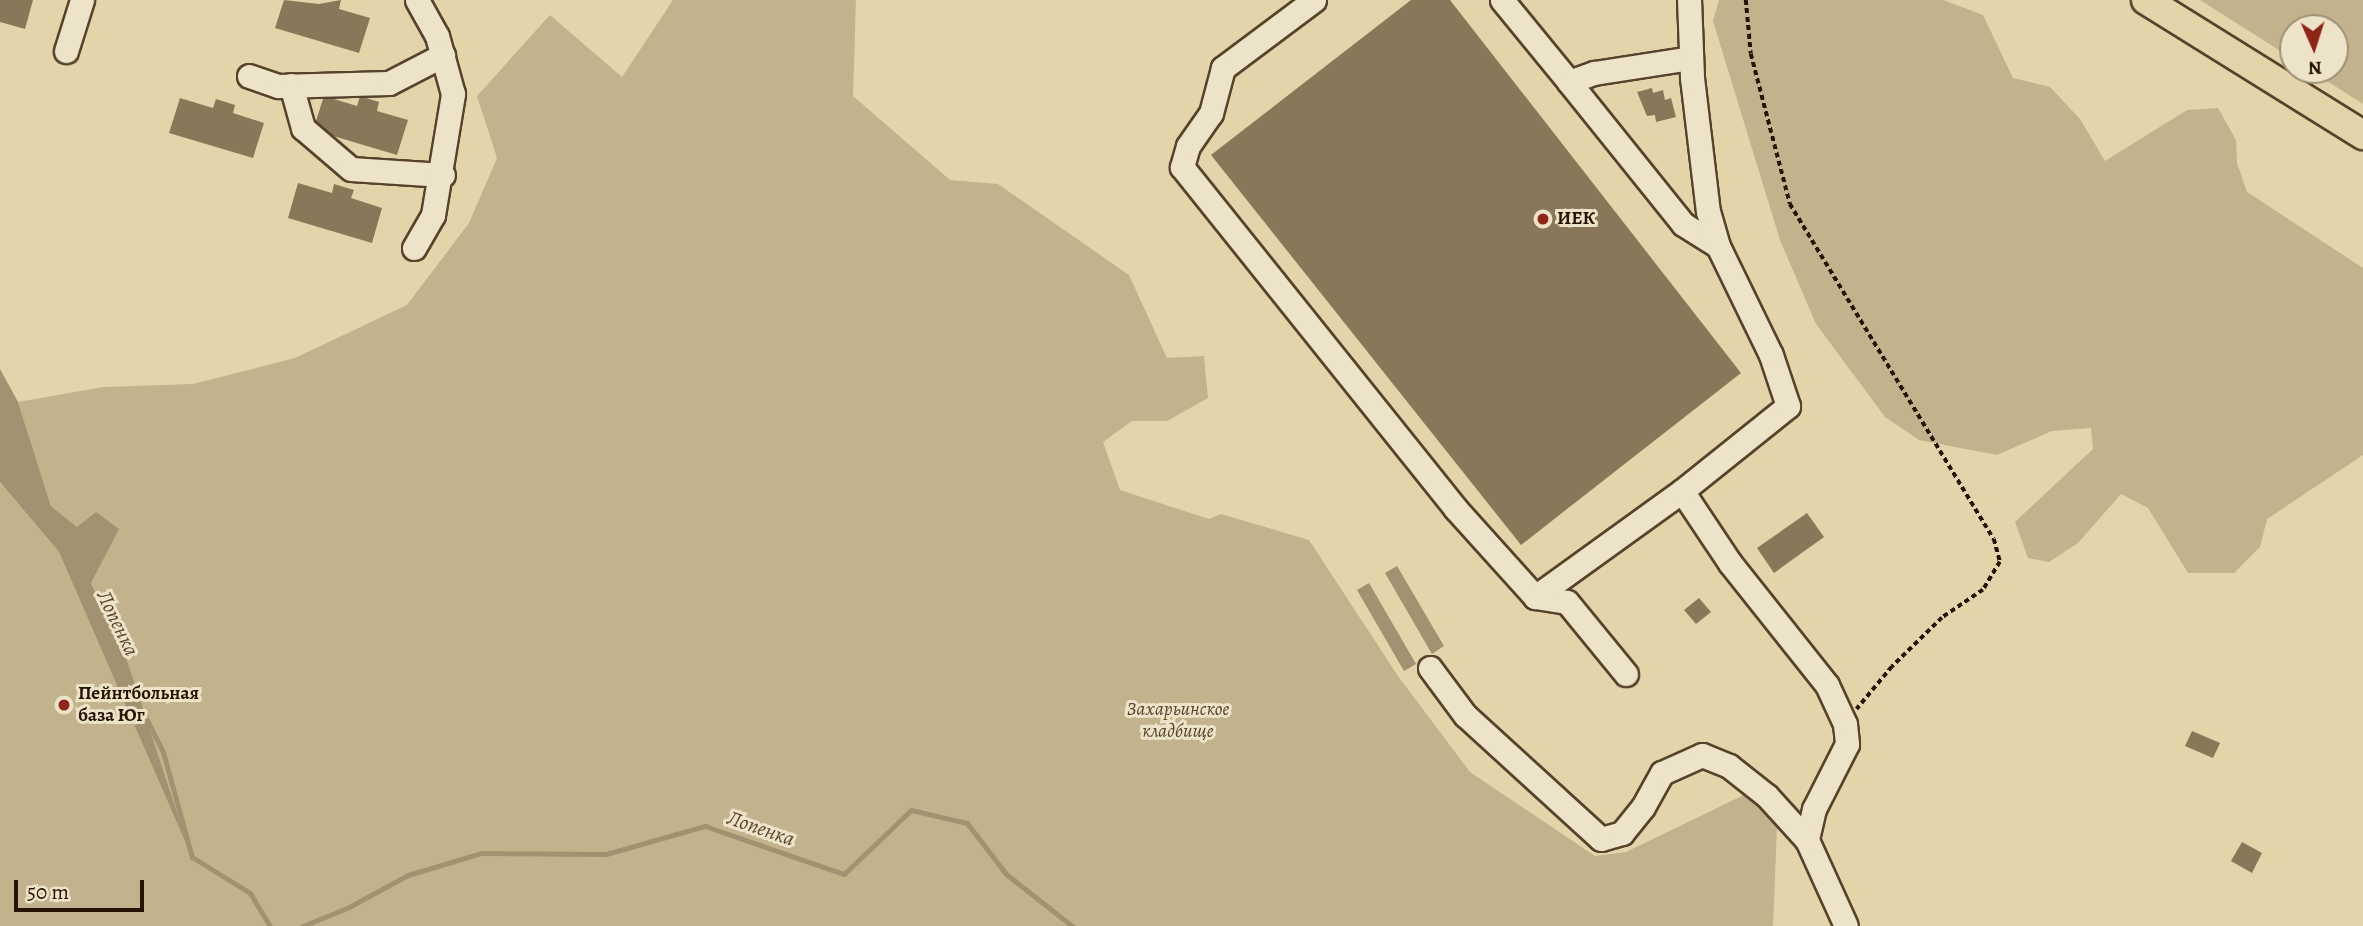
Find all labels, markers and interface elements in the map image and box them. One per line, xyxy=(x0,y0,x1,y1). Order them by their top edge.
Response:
north arrow xyxy=(2279,14,2349,84)
text: N xyxy=(2307,55,2323,81)
place label: ИЕК xyxy=(1557,208,1595,230)
marker: ИЕК xyxy=(1535,211,1551,227)
water label: Лопенка xyxy=(91,586,145,660)
place label: Пейнтбольная база Юг xyxy=(78,683,199,727)
marker: Пейнтбольная база Юг xyxy=(56,697,72,713)
park label: Захарьинское кладбище xyxy=(1127,699,1229,743)
water label: Лопенка xyxy=(724,805,798,851)
scale bar xyxy=(18,866,147,910)
text: 50 m xyxy=(27,878,69,906)

